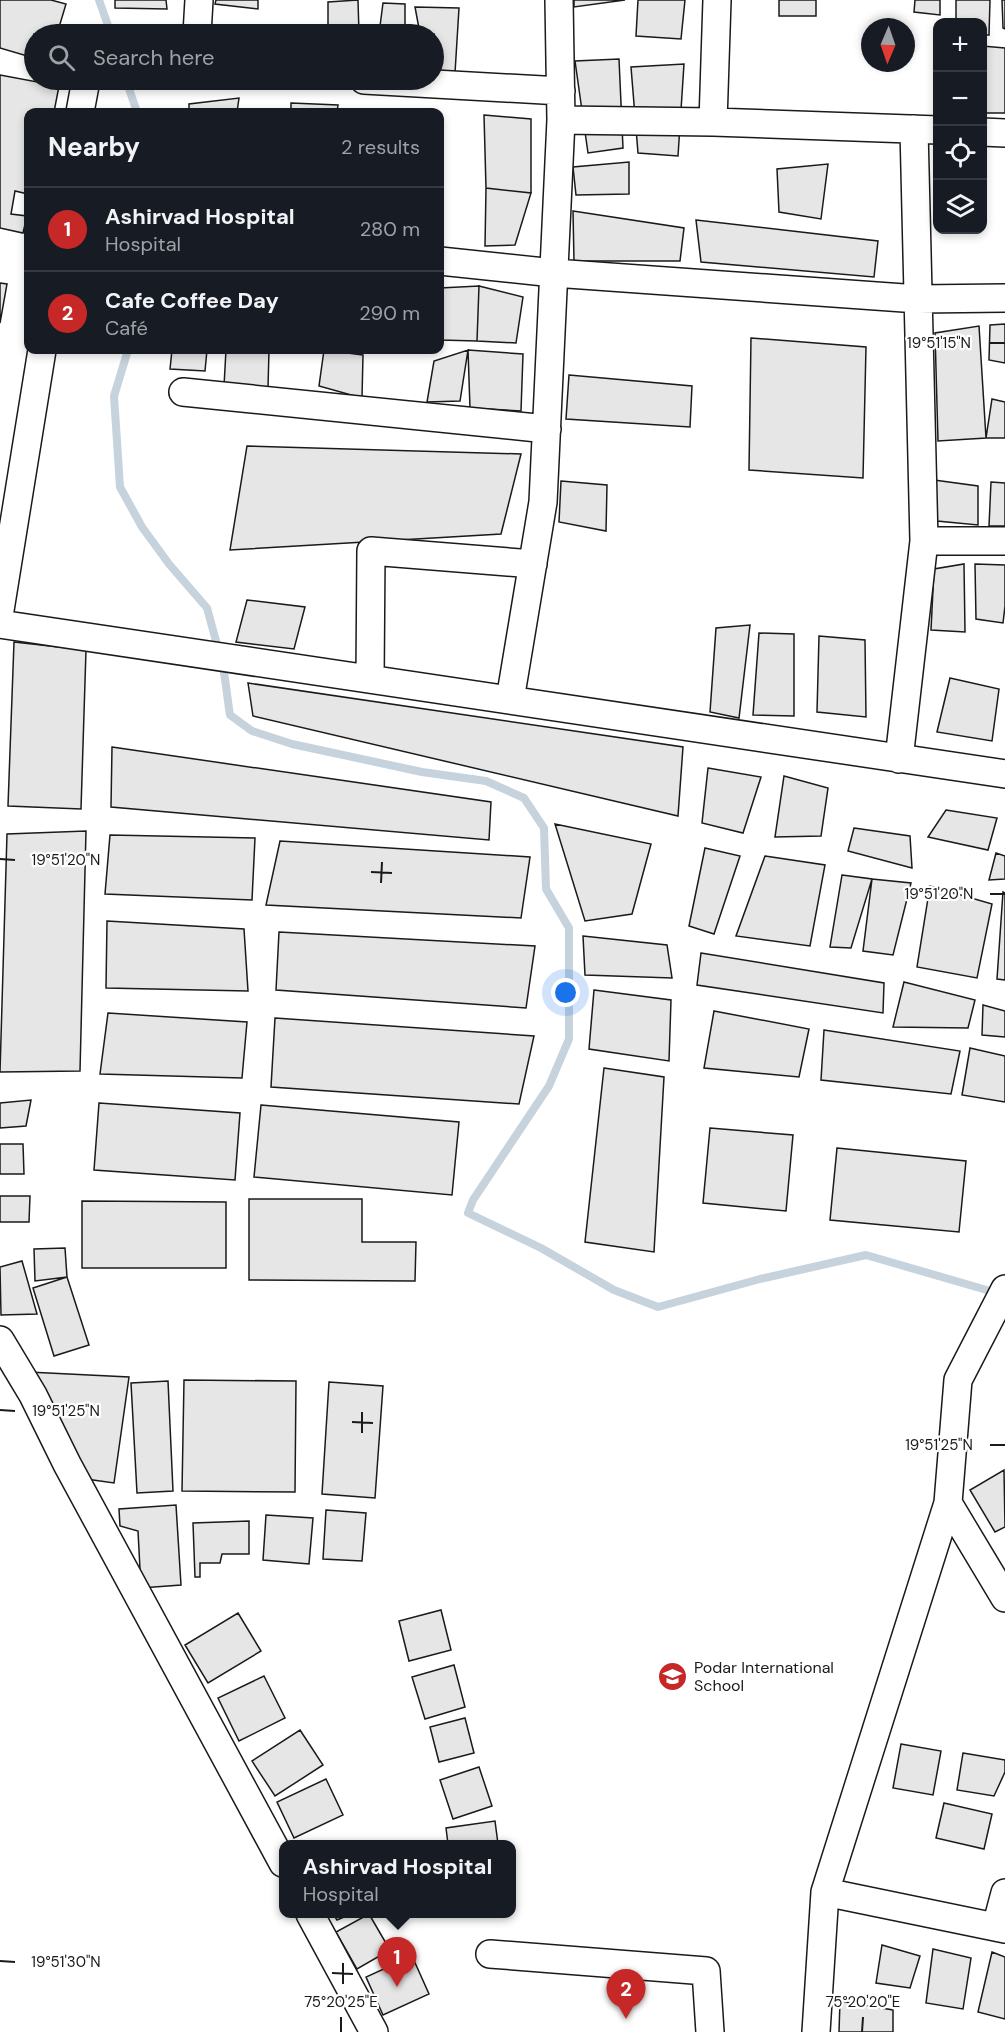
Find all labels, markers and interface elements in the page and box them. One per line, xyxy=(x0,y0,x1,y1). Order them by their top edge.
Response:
north arrow xyxy=(861,18,915,72)
map controls xyxy=(933,18,987,234)
button: + xyxy=(933,18,987,72)
search box xyxy=(24,24,444,90)
icon: search xyxy=(45,41,78,74)
text: Search here xyxy=(93,43,214,72)
button: − xyxy=(933,72,987,126)
button: locate xyxy=(933,126,987,180)
text: Nearby xyxy=(48,130,140,164)
text: 2 results xyxy=(341,134,420,160)
button: layers xyxy=(933,180,987,234)
text: Ashirvad Hospital xyxy=(105,202,295,231)
text: 1 xyxy=(64,216,71,242)
text: 280 m xyxy=(360,216,420,242)
text: Hospital xyxy=(105,231,181,257)
text: Cafe Coffee Day xyxy=(105,286,279,315)
text: 2 xyxy=(62,300,73,326)
text: 290 m xyxy=(359,300,420,326)
text: Café xyxy=(105,315,148,341)
text: 19°51'15"N xyxy=(907,333,971,353)
text: 19°51'20"N xyxy=(32,850,100,870)
text: 19°51'20"N xyxy=(905,884,973,904)
your location xyxy=(551,978,580,1007)
text: 19°51'25"N xyxy=(32,1401,100,1421)
text: 19°51'25"N xyxy=(905,1435,973,1455)
place label: Podar International School xyxy=(694,1657,834,1696)
school or university icon: Podar International School xyxy=(657,1660,689,1692)
popup xyxy=(279,1840,516,1918)
text: Ashirvad Hospital xyxy=(303,1852,492,1881)
text: Hospital xyxy=(303,1881,379,1907)
pin: 1 xyxy=(378,1938,416,1987)
text: 19°51'30"N xyxy=(31,1952,101,1972)
pin: 2 xyxy=(606,1970,646,2019)
text: 75°20'25"E xyxy=(304,1992,378,2012)
text: 75°20'20"E xyxy=(826,1992,900,2012)

